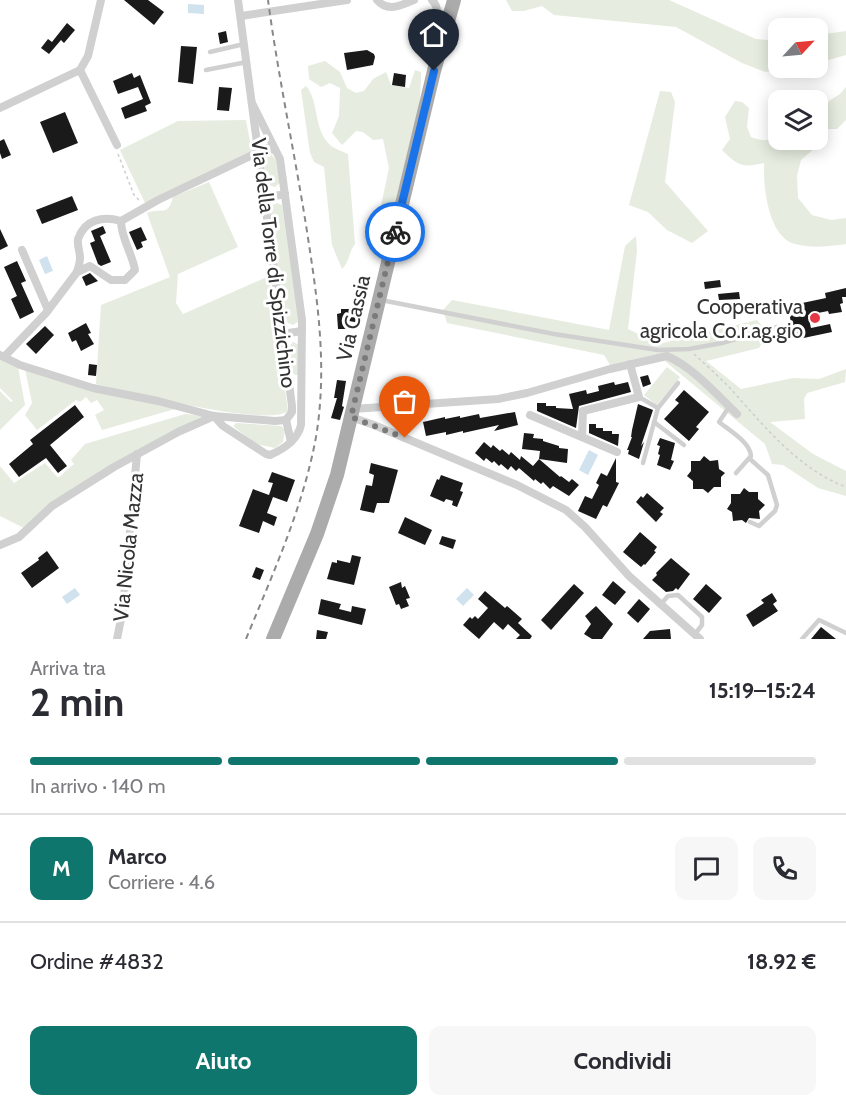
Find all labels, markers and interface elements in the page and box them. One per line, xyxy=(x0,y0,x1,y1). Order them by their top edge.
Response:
pin xyxy=(408,9,459,71)
icon: home xyxy=(417,18,450,51)
north arrow xyxy=(768,18,828,78)
map controls xyxy=(768,18,828,150)
button: layers xyxy=(768,90,828,150)
street label: Via della Torre di Spizzichino xyxy=(246,137,302,389)
courier xyxy=(365,202,425,262)
icon: bike xyxy=(379,216,412,249)
street label: Via Cassia xyxy=(331,272,375,364)
place label: Cooperativa agricola Co.r.ag.gio xyxy=(640,294,803,343)
marker: Cooperativa agricola Co.r.ag.gio xyxy=(808,311,822,325)
pin xyxy=(379,376,430,438)
icon: bag xyxy=(388,385,421,418)
street label: Via Nicola Mazza xyxy=(108,471,148,623)
text: Arriva tra xyxy=(30,656,106,680)
text: 15:19–15:24 xyxy=(709,677,816,704)
text: 2 min xyxy=(30,678,124,726)
text: In arrivo · 140 m xyxy=(30,774,166,798)
button: chat xyxy=(675,837,738,900)
button: phone xyxy=(753,837,816,900)
text: Marco xyxy=(108,843,167,870)
text: M xyxy=(52,855,71,882)
text: Corriere · 4.6 xyxy=(108,870,215,894)
text: Ordine #4832 xyxy=(30,948,164,975)
text: 18.92 € xyxy=(747,948,816,975)
button: Aiuto xyxy=(30,1026,417,1095)
button: Condividi xyxy=(429,1026,816,1095)

